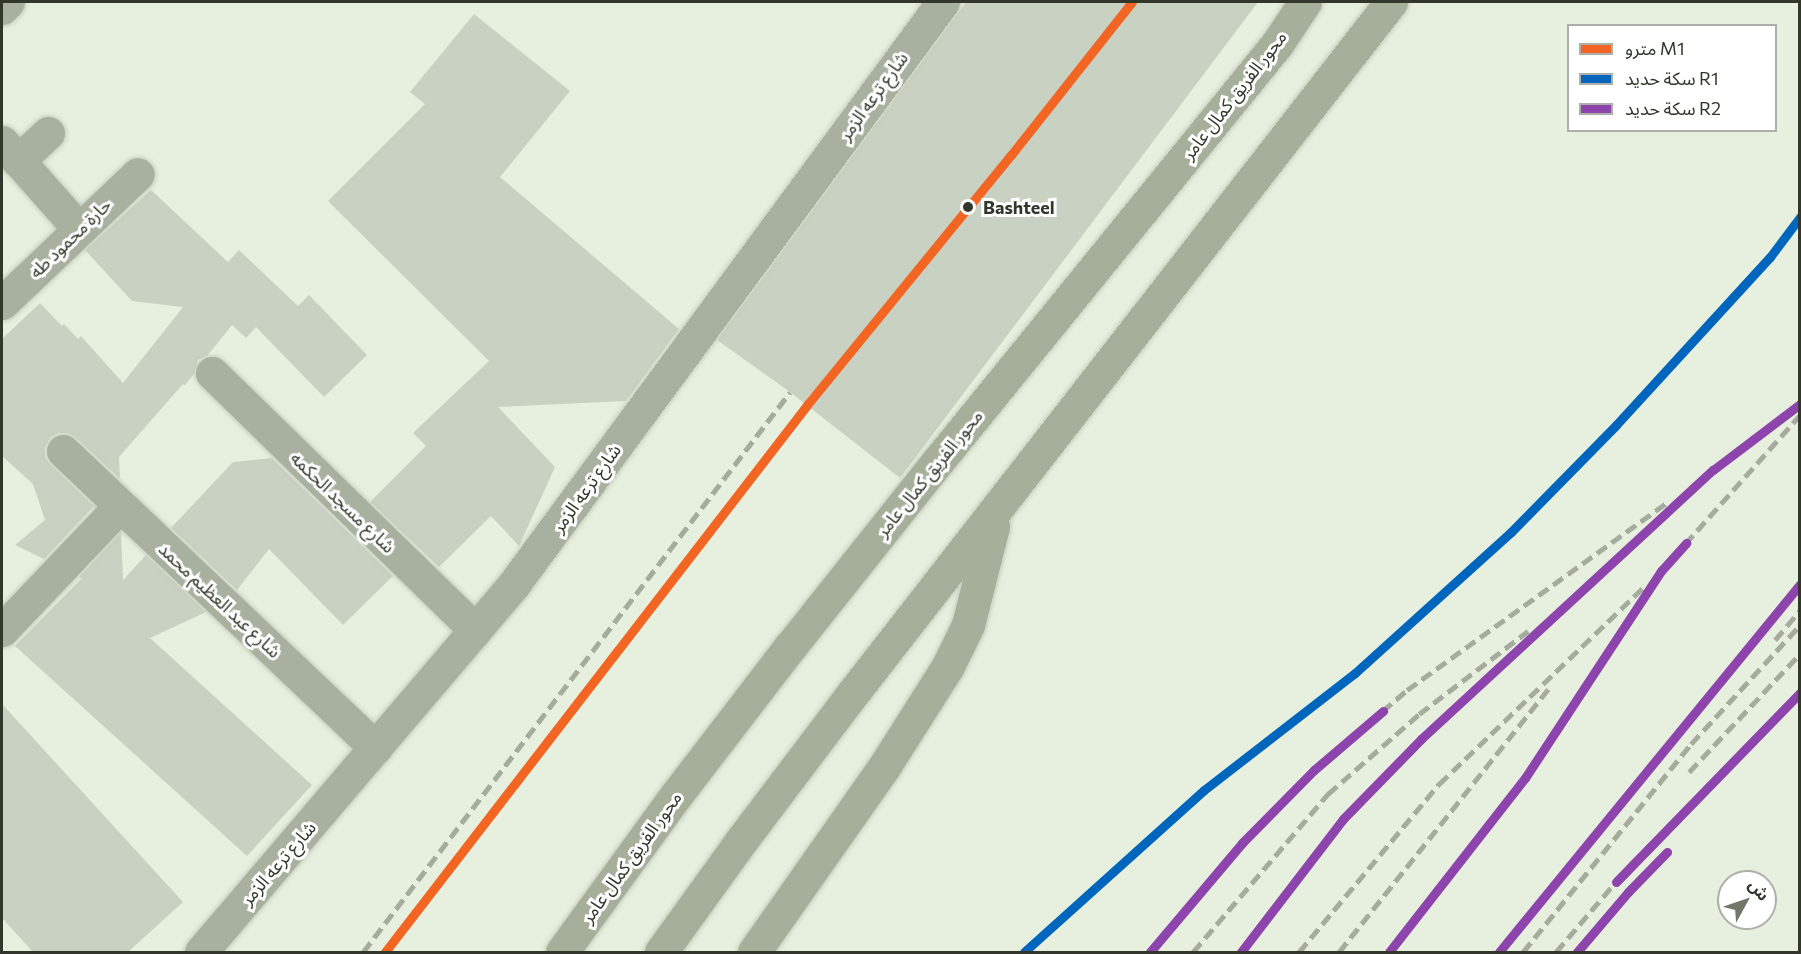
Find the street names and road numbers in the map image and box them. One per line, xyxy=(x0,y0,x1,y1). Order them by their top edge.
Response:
street label: محور الفريق كمال عامر xyxy=(1177,26,1291,164)
street label: شارع ترعه الزمر xyxy=(834,48,912,144)
street label: حارة محمود طه xyxy=(25,194,115,282)
street label: محور الفريق كمال عامر xyxy=(871,405,987,541)
street label: شارع ترعه الزمر xyxy=(547,440,625,536)
street label: شارع مسجد الحكمه xyxy=(286,447,400,557)
street label: شارع عبد العظيم محمد xyxy=(154,538,286,662)
street label: محور الفريق كمال عامر xyxy=(576,787,686,927)
street label: شارع ترعه الزمر xyxy=(236,817,320,909)

